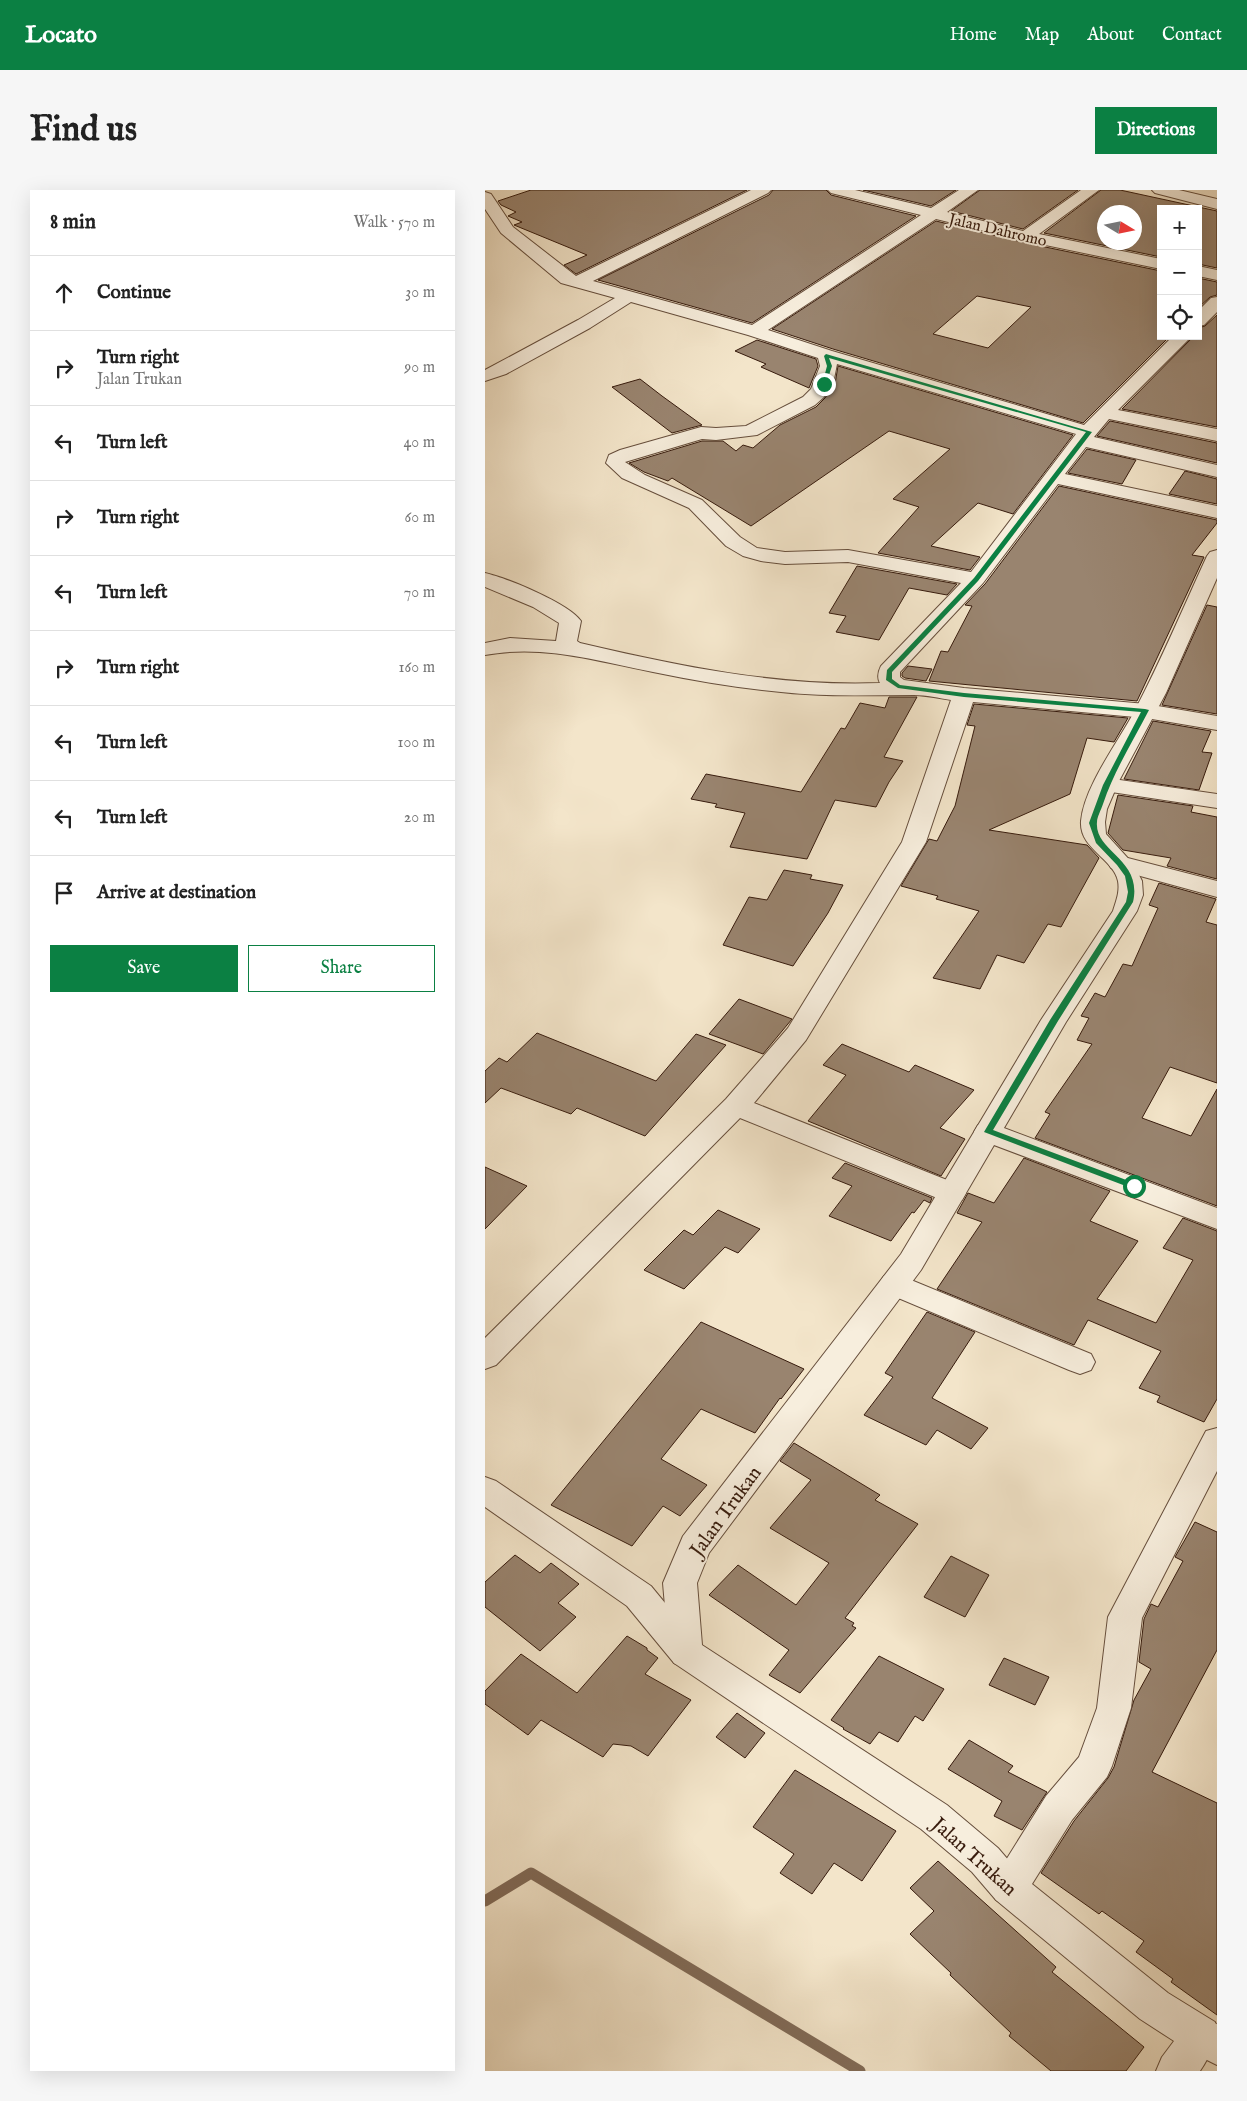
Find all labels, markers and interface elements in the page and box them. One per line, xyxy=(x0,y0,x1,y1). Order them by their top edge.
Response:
text: Locato xyxy=(25,20,97,51)
text: Home xyxy=(950,24,997,47)
text: Map xyxy=(1025,24,1059,47)
text: About xyxy=(1087,24,1134,47)
text: Contact xyxy=(1162,24,1222,47)
button: Directions xyxy=(1095,107,1217,154)
text: Find us xyxy=(30,108,137,153)
north arrow xyxy=(1097,205,1142,250)
map controls xyxy=(1157,205,1202,340)
button: + xyxy=(1157,205,1202,250)
text: 8 min xyxy=(50,209,96,236)
street label: Jalan Dahromo xyxy=(945,210,1049,252)
text: Walk · 570 m xyxy=(353,213,435,233)
button: − xyxy=(1157,250,1202,295)
icon: ahead xyxy=(50,279,78,307)
text: Continue xyxy=(97,281,171,305)
text: 30 m xyxy=(405,283,435,303)
button: locate xyxy=(1157,295,1202,340)
text: Turn right xyxy=(97,346,179,370)
icon: right xyxy=(50,354,78,382)
text: 90 m xyxy=(404,358,435,378)
text: Jalan Trukan xyxy=(97,370,182,390)
route end xyxy=(813,373,836,396)
icon: left xyxy=(50,429,78,457)
text: Turn left xyxy=(97,431,168,455)
text: 40 m xyxy=(403,433,435,453)
icon: right xyxy=(50,504,78,532)
text: Turn right xyxy=(97,506,179,530)
text: 60 m xyxy=(405,508,435,528)
icon: left xyxy=(50,579,78,607)
text: Turn left xyxy=(97,581,168,605)
text: 70 m xyxy=(404,583,435,603)
icon: right xyxy=(50,654,78,682)
text: Turn right xyxy=(97,656,179,680)
text: 160 m xyxy=(399,658,435,678)
icon: left xyxy=(50,729,78,757)
text: Turn left xyxy=(97,731,168,755)
text: 100 m xyxy=(398,733,435,753)
icon: left xyxy=(50,804,78,832)
text: Turn left xyxy=(97,806,168,830)
text: 20 m xyxy=(404,808,435,828)
icon: arrive xyxy=(50,879,78,907)
text: Arrive at destination xyxy=(97,881,256,905)
button: Save xyxy=(50,945,238,992)
button: Share xyxy=(248,945,435,992)
route start xyxy=(1123,1175,1146,1198)
street label: Jalan Trukan xyxy=(684,1461,768,1564)
street label: Jalan Trukan xyxy=(925,1811,1022,1902)

